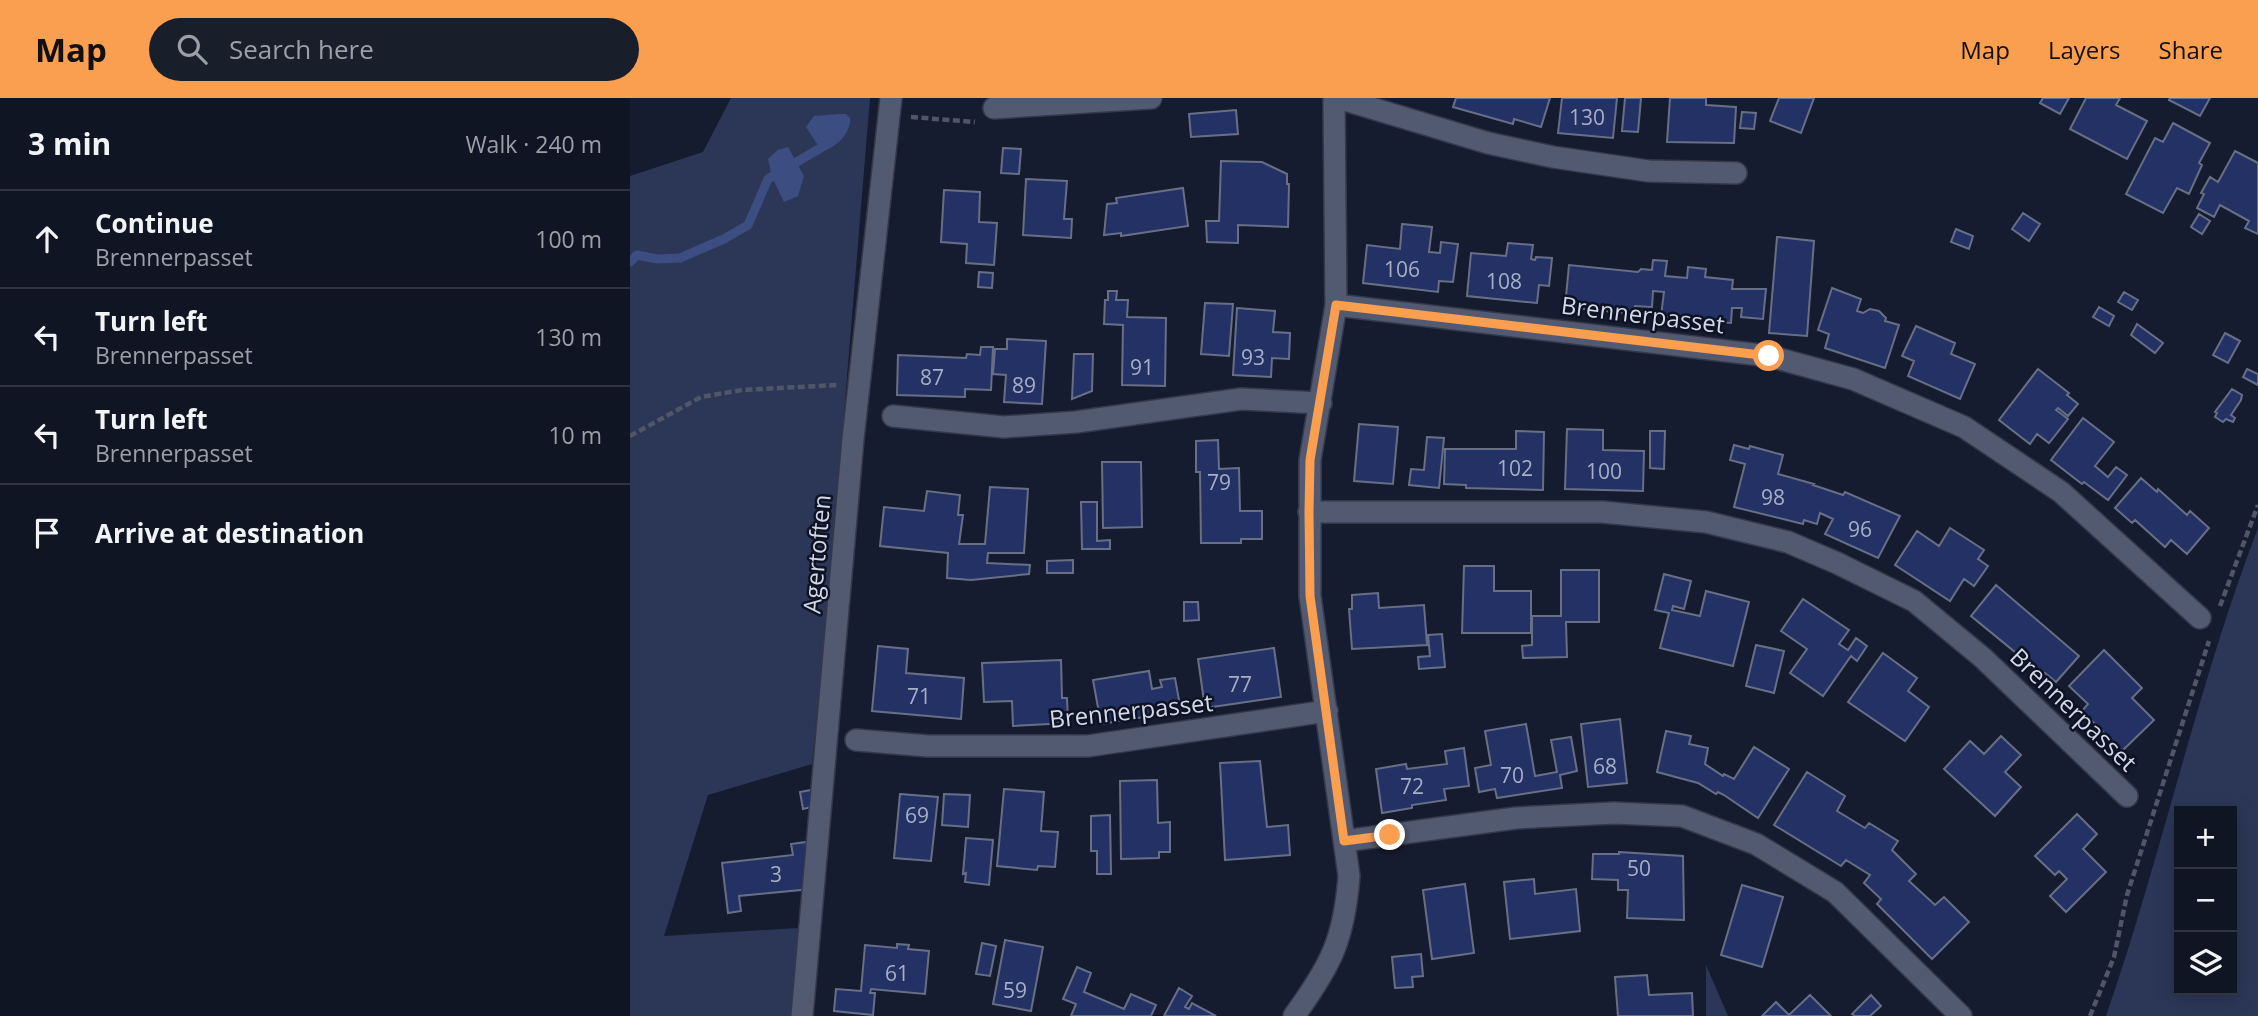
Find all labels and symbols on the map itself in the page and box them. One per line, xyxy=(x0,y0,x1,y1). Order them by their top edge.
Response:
house number: 130 xyxy=(1569,103,1605,131)
house number: 106 xyxy=(1384,255,1420,283)
house number: 108 xyxy=(1486,267,1522,295)
street label: Brennerpasset xyxy=(1559,288,1727,340)
route start xyxy=(1753,340,1784,371)
house number: 93 xyxy=(1241,343,1265,371)
house number: 91 xyxy=(1130,353,1154,381)
house number: 87 xyxy=(920,363,944,391)
house number: 89 xyxy=(1012,371,1036,399)
house number: 102 xyxy=(1497,454,1533,482)
house number: 100 xyxy=(1586,457,1622,485)
house number: 79 xyxy=(1207,468,1231,496)
house number: 98 xyxy=(1761,483,1785,511)
street label: Agertoften xyxy=(794,493,838,615)
house number: 96 xyxy=(1848,515,1872,543)
street label: Brennerpasset xyxy=(2003,640,2145,778)
house number: 77 xyxy=(1228,670,1252,698)
house number: 71 xyxy=(907,682,931,710)
street label: Brennerpasset xyxy=(1048,685,1214,735)
house number: 68 xyxy=(1593,752,1617,780)
house number: 70 xyxy=(1500,761,1524,789)
house number: 72 xyxy=(1400,772,1424,800)
house number: 69 xyxy=(905,801,929,829)
route end xyxy=(1374,819,1405,850)
house number: 50 xyxy=(1627,854,1651,882)
house number: 3 xyxy=(770,860,782,888)
house number: 61 xyxy=(885,959,909,987)
house number: 59 xyxy=(1003,976,1027,1004)

